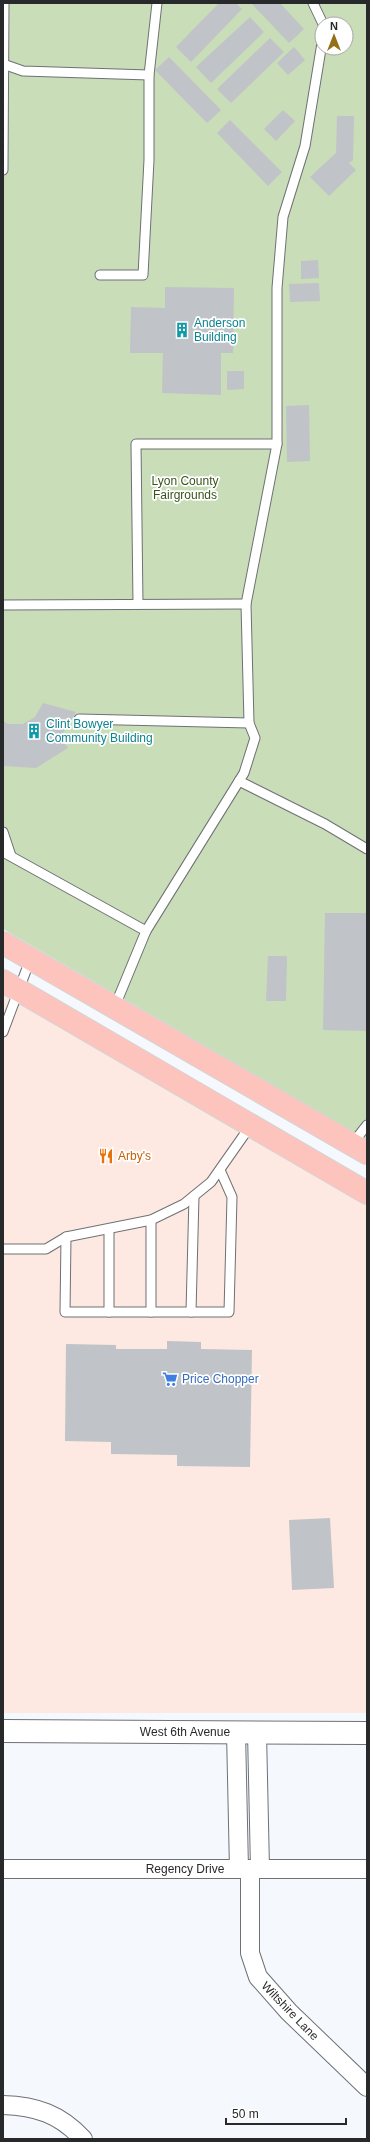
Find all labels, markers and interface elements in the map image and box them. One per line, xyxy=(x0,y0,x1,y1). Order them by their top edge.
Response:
north arrow xyxy=(314,16,354,56)
text: N xyxy=(330,20,338,32)
place label: Anderson Building xyxy=(194,316,245,344)
building icon: Anderson Building xyxy=(173,321,191,339)
park label: Lyon County Fairgrounds xyxy=(152,474,218,502)
place label: Clint Bowyer Community Building xyxy=(46,717,153,745)
building icon: Clint Bowyer Community Building xyxy=(25,722,43,740)
restaurant icon: Arby's xyxy=(97,1147,115,1165)
place label: Arby's xyxy=(118,1149,151,1163)
supermarket icon: Price Chopper xyxy=(161,1370,179,1388)
place label: Price Chopper xyxy=(182,1372,259,1386)
street label: West 6th Avenue xyxy=(140,1725,230,1739)
street label: Regency Drive xyxy=(146,1862,225,1876)
street label: Wiltshire Lane xyxy=(259,1979,322,2043)
scale bar xyxy=(226,2100,346,2126)
text: 50 m xyxy=(232,2107,259,2121)

